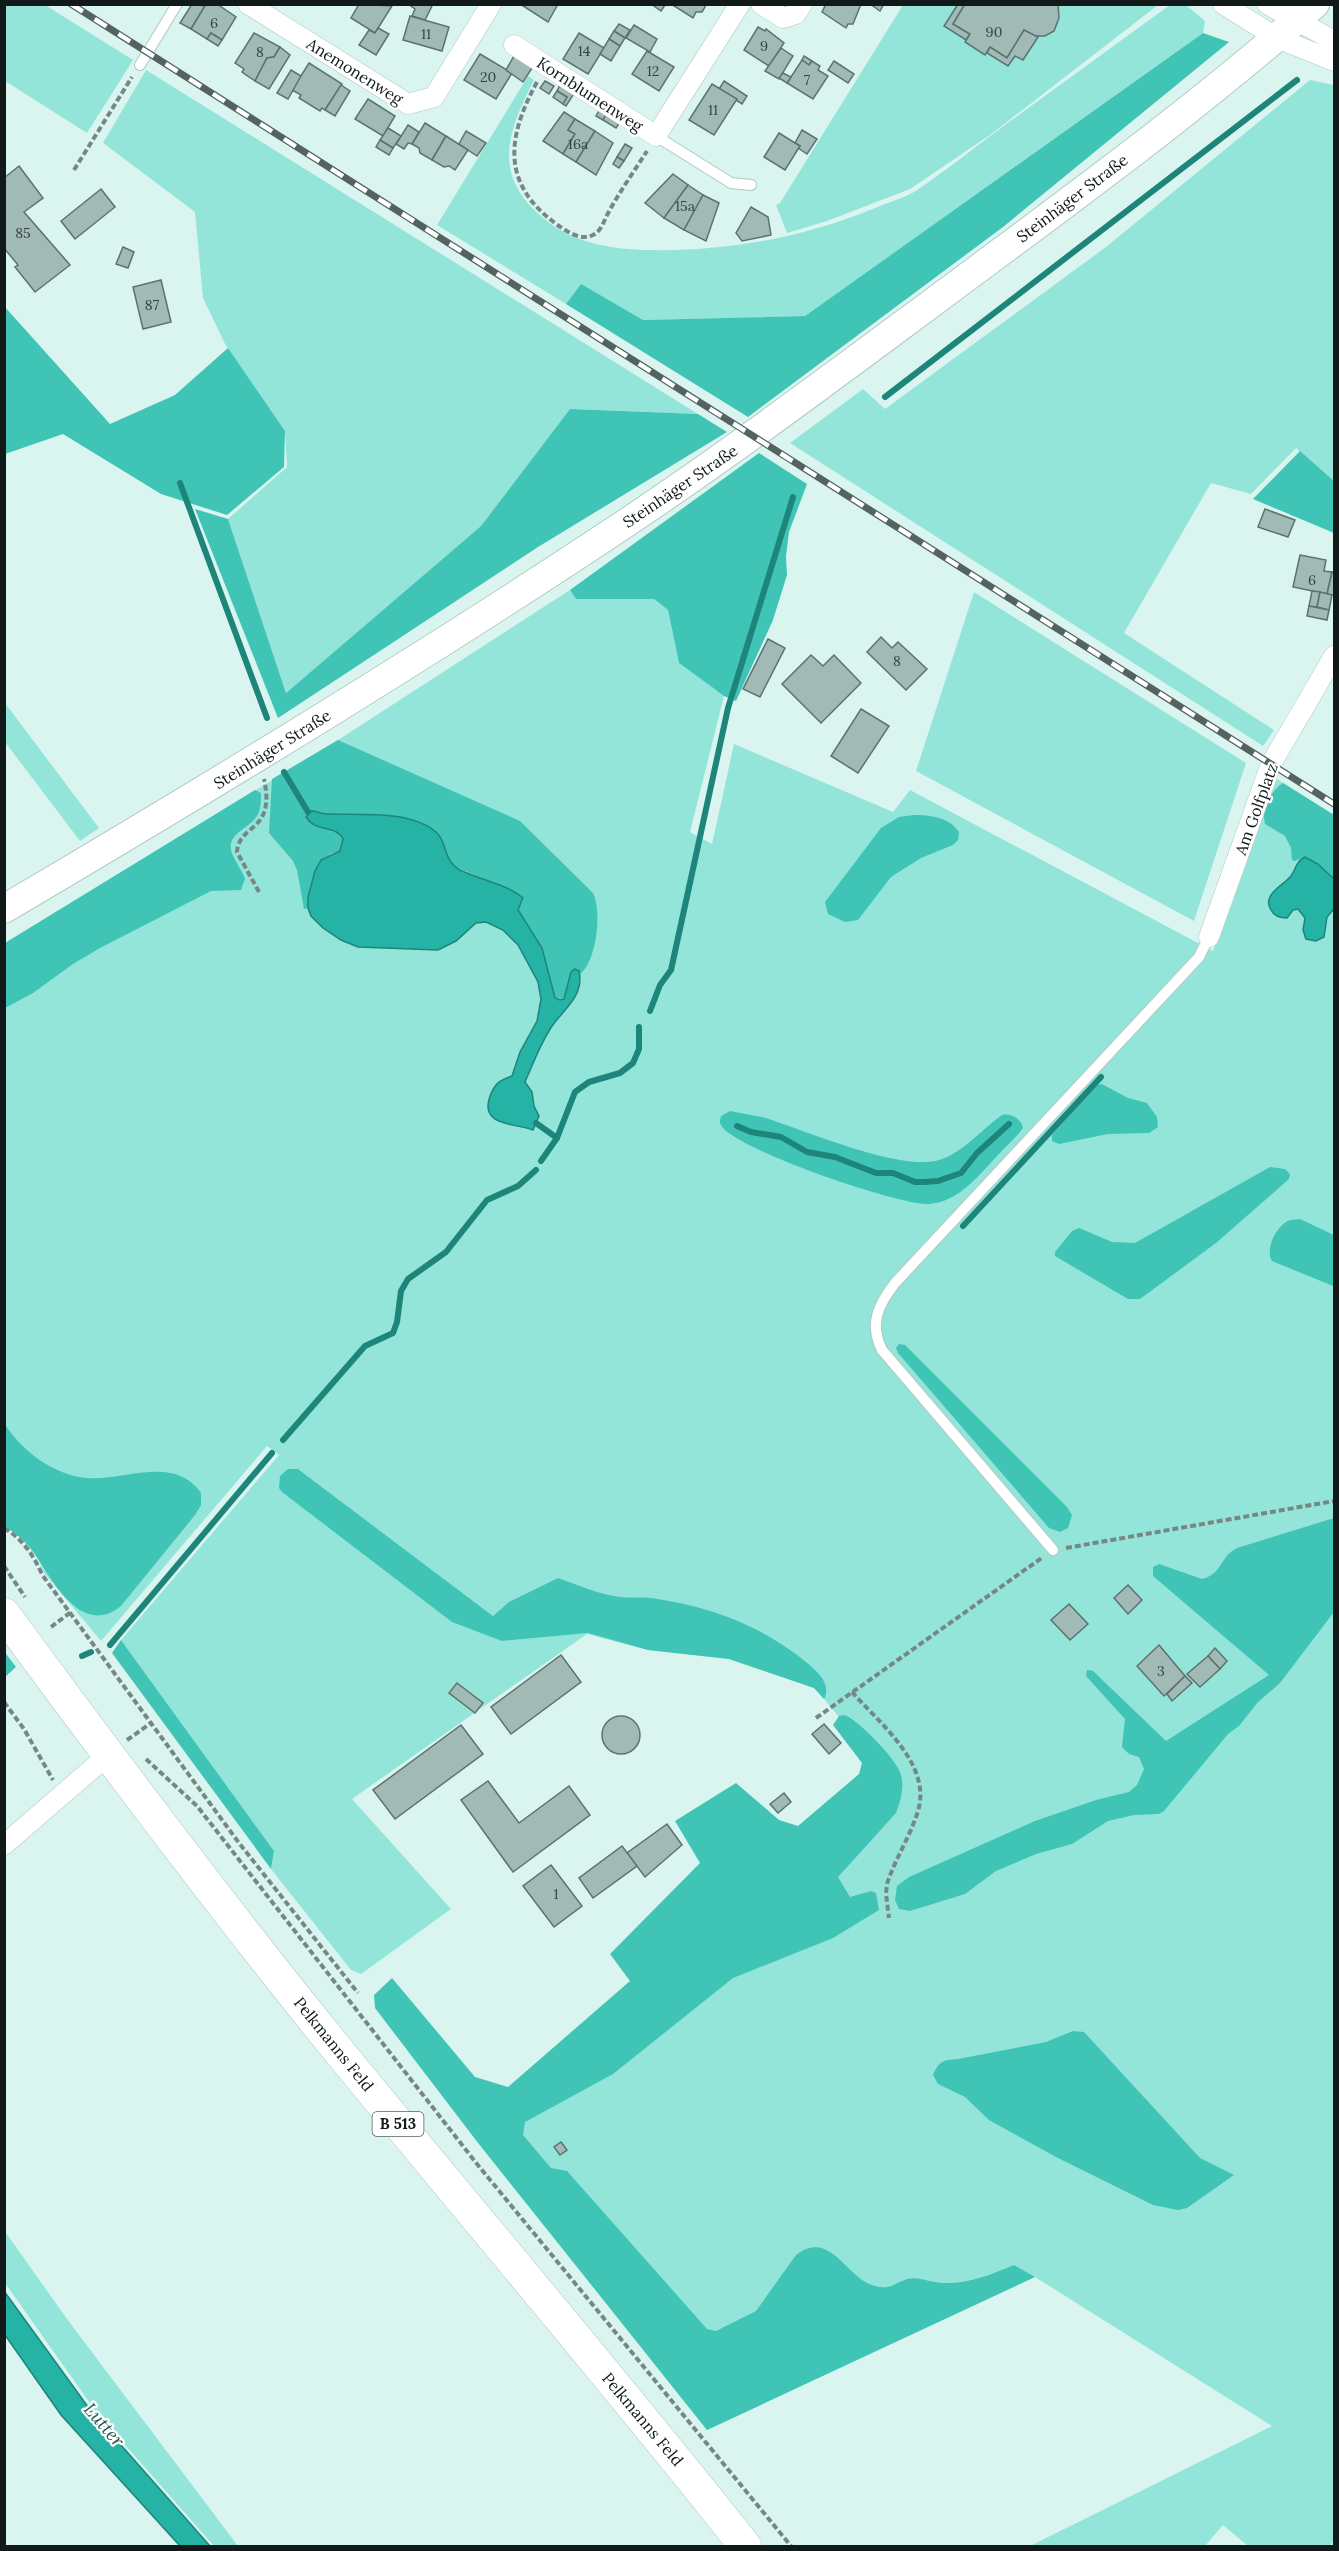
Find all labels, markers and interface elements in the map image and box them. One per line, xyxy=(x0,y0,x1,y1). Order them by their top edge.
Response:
house number: 6 xyxy=(210,14,218,32)
house number: 90 xyxy=(986,23,1002,41)
house number: 11 xyxy=(421,25,431,43)
street label: Anemonenweg xyxy=(302,33,408,109)
house number: 9 xyxy=(760,37,768,55)
house number: 14 xyxy=(578,42,591,60)
house number: 8 xyxy=(256,43,264,61)
street label: Kornblumenweg xyxy=(533,52,648,136)
house number: 12 xyxy=(647,62,659,80)
house number: 20 xyxy=(480,68,496,86)
house number: 7 xyxy=(804,71,811,89)
house number: 11 xyxy=(708,101,718,119)
house number: 16a xyxy=(568,135,588,153)
street label: Steinhäger Straße xyxy=(1012,149,1132,246)
house number: 15a xyxy=(675,197,695,215)
house number: 85 xyxy=(15,224,31,242)
house number: 87 xyxy=(145,296,160,314)
street label: Steinhäger Straße xyxy=(619,440,742,532)
house number: 6 xyxy=(1308,571,1316,589)
house number: 8 xyxy=(893,652,901,670)
street label: Steinhäger Straße xyxy=(210,705,335,793)
street label: Am Golfplatz xyxy=(1230,760,1282,859)
house number: 3 xyxy=(1157,1662,1165,1680)
house number: 1 xyxy=(553,1885,559,1903)
street label: Pelkmanns Feld xyxy=(290,1993,379,2096)
road number: B 513 xyxy=(372,2112,424,2136)
street label: Pelkmanns Feld xyxy=(598,2368,688,2470)
water label: Lutter xyxy=(79,2398,130,2452)

